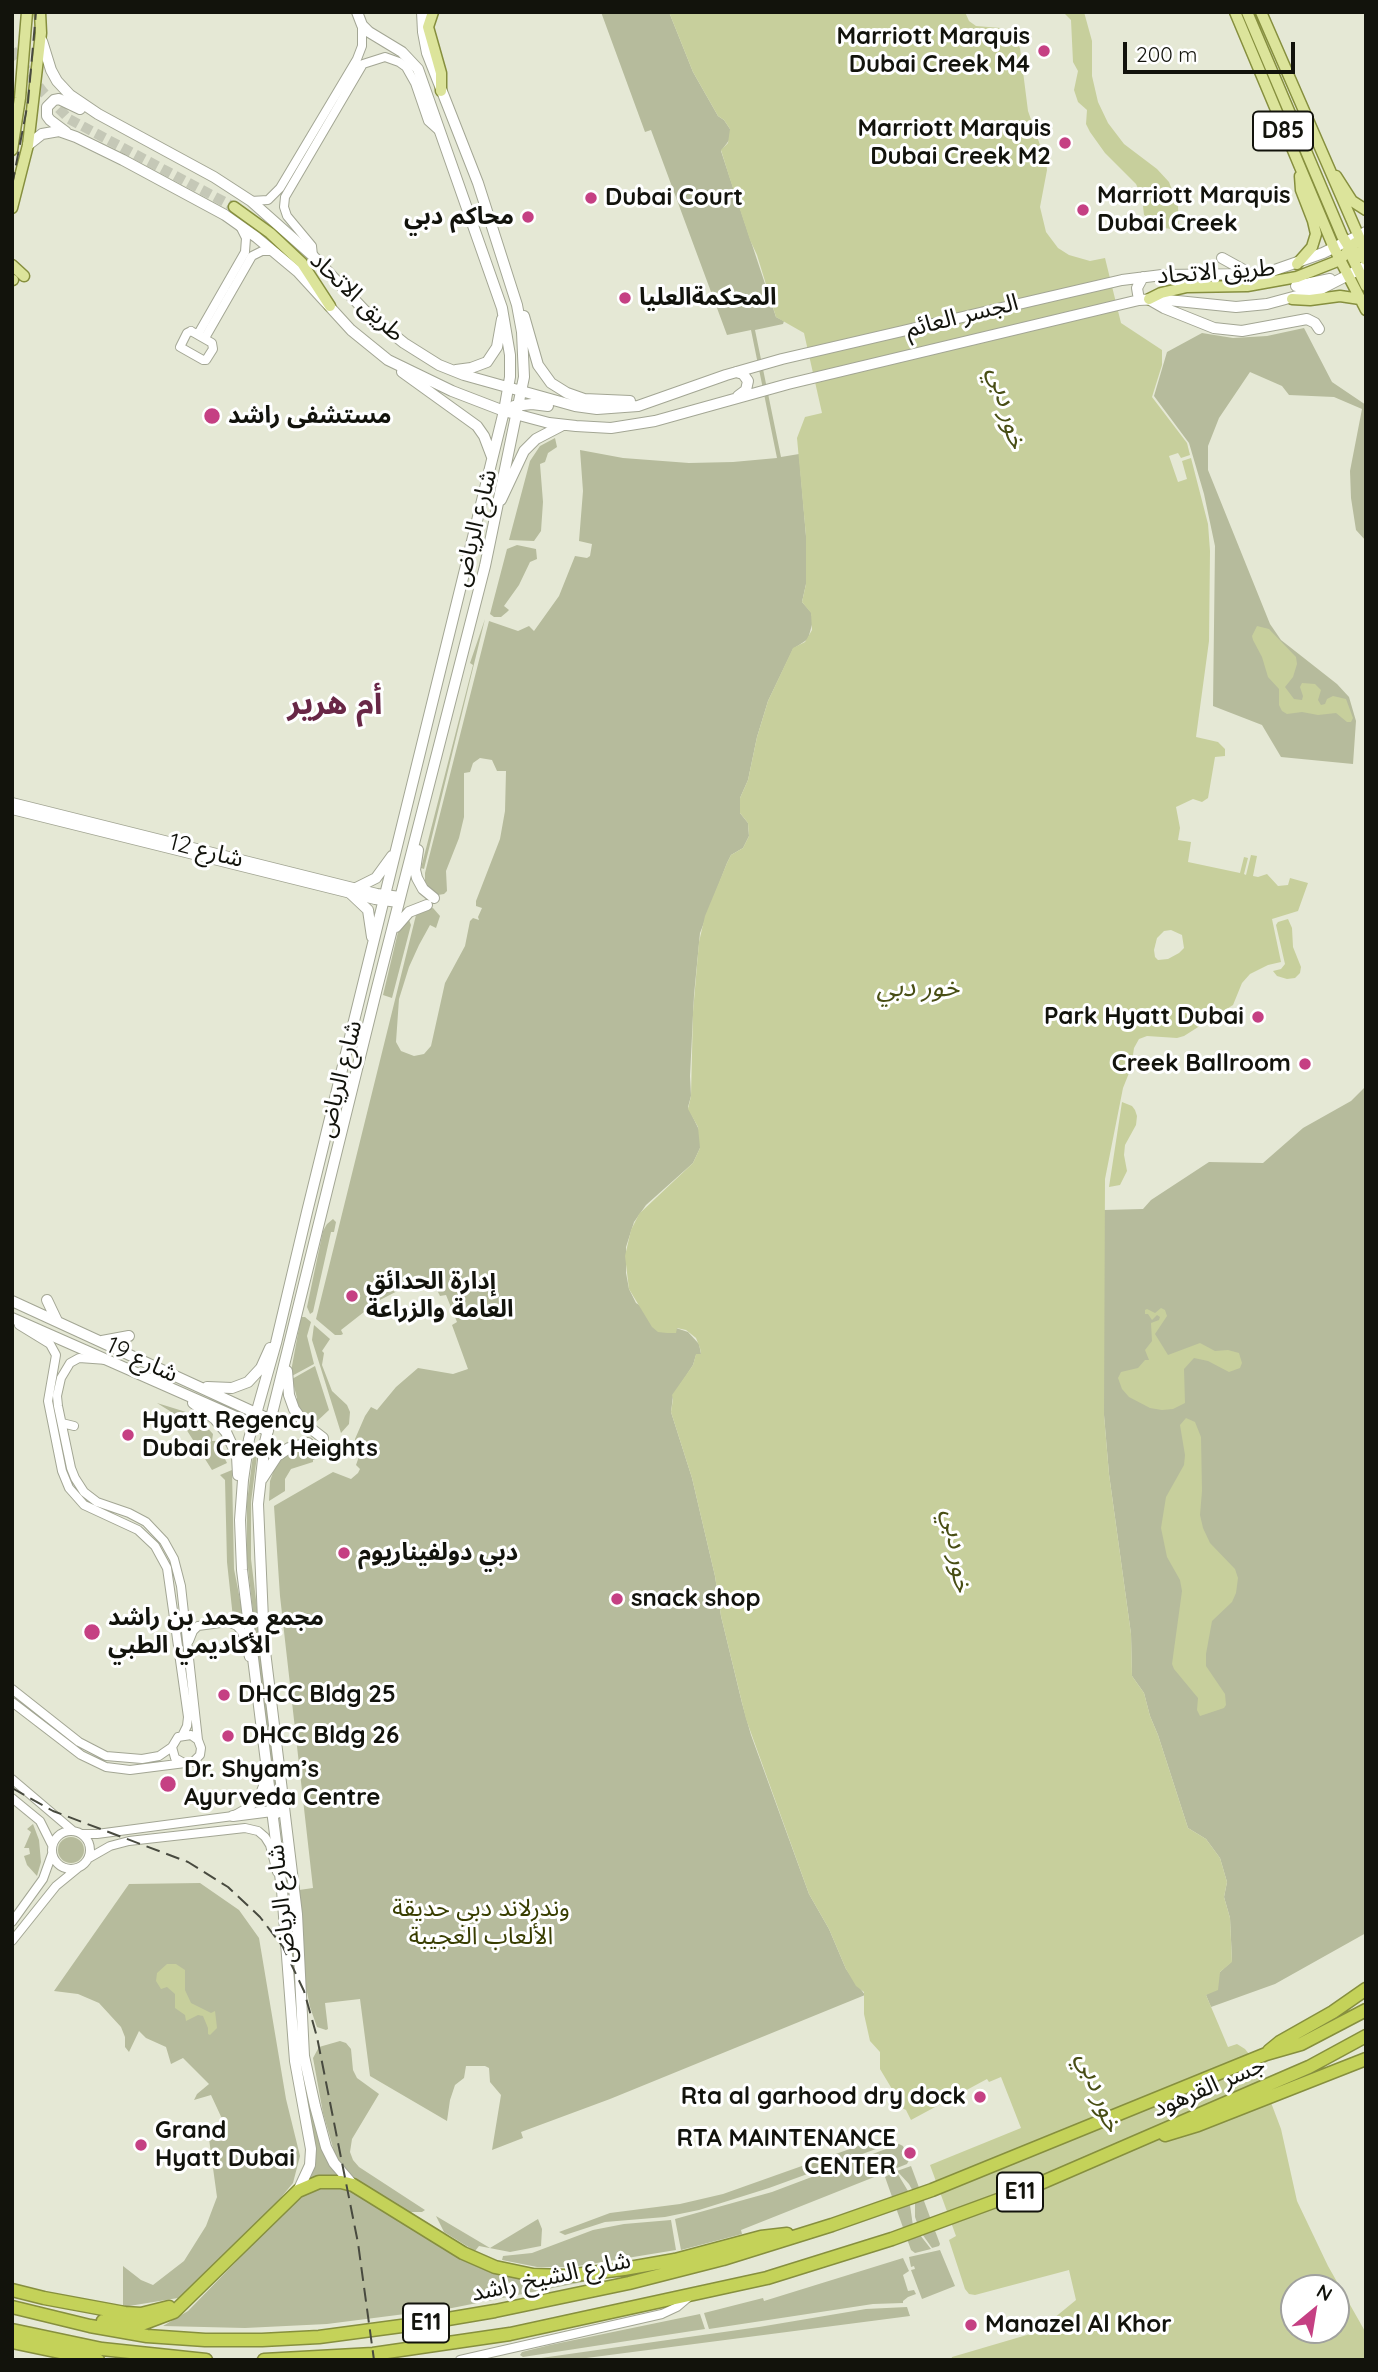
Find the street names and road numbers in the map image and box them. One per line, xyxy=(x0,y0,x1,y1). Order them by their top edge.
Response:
road number: D85 xyxy=(1253,112,1313,150)
street label: طريق الاتحاد xyxy=(304,246,410,348)
street label: طريق الاتحاد xyxy=(1156,253,1276,291)
street label: الجسر العائم xyxy=(903,288,1021,344)
street label: شارع الرياض xyxy=(447,467,503,589)
street label: شارع 12 xyxy=(166,828,246,874)
street label: شارع الرياض xyxy=(312,1018,368,1140)
street label: شارع 19 xyxy=(102,1331,182,1389)
street label: شارع الرياض xyxy=(261,1843,303,1965)
street label: جسر القرهود xyxy=(1148,2050,1270,2124)
road number: E11 xyxy=(997,2172,1043,2212)
street label: شارع الشيخ راشد xyxy=(469,2246,633,2308)
road number: E11 xyxy=(403,2304,449,2342)

